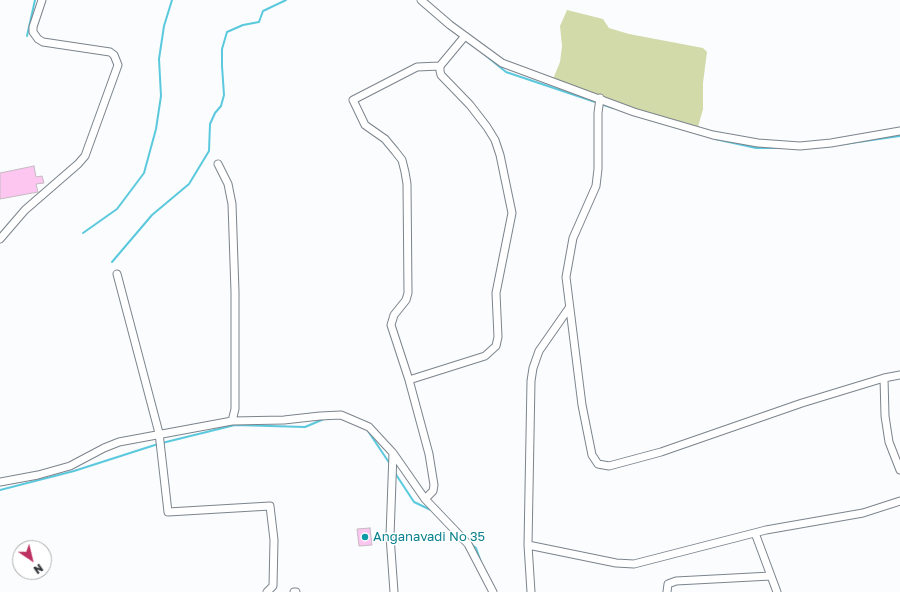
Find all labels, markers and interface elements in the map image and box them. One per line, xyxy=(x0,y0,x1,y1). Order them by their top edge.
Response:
place label: Anganavadi No 35 xyxy=(373,529,485,545)
marker: Anganavadi No 35 xyxy=(360,532,370,542)
north arrow xyxy=(12,540,52,580)
text: N xyxy=(31,562,46,577)

